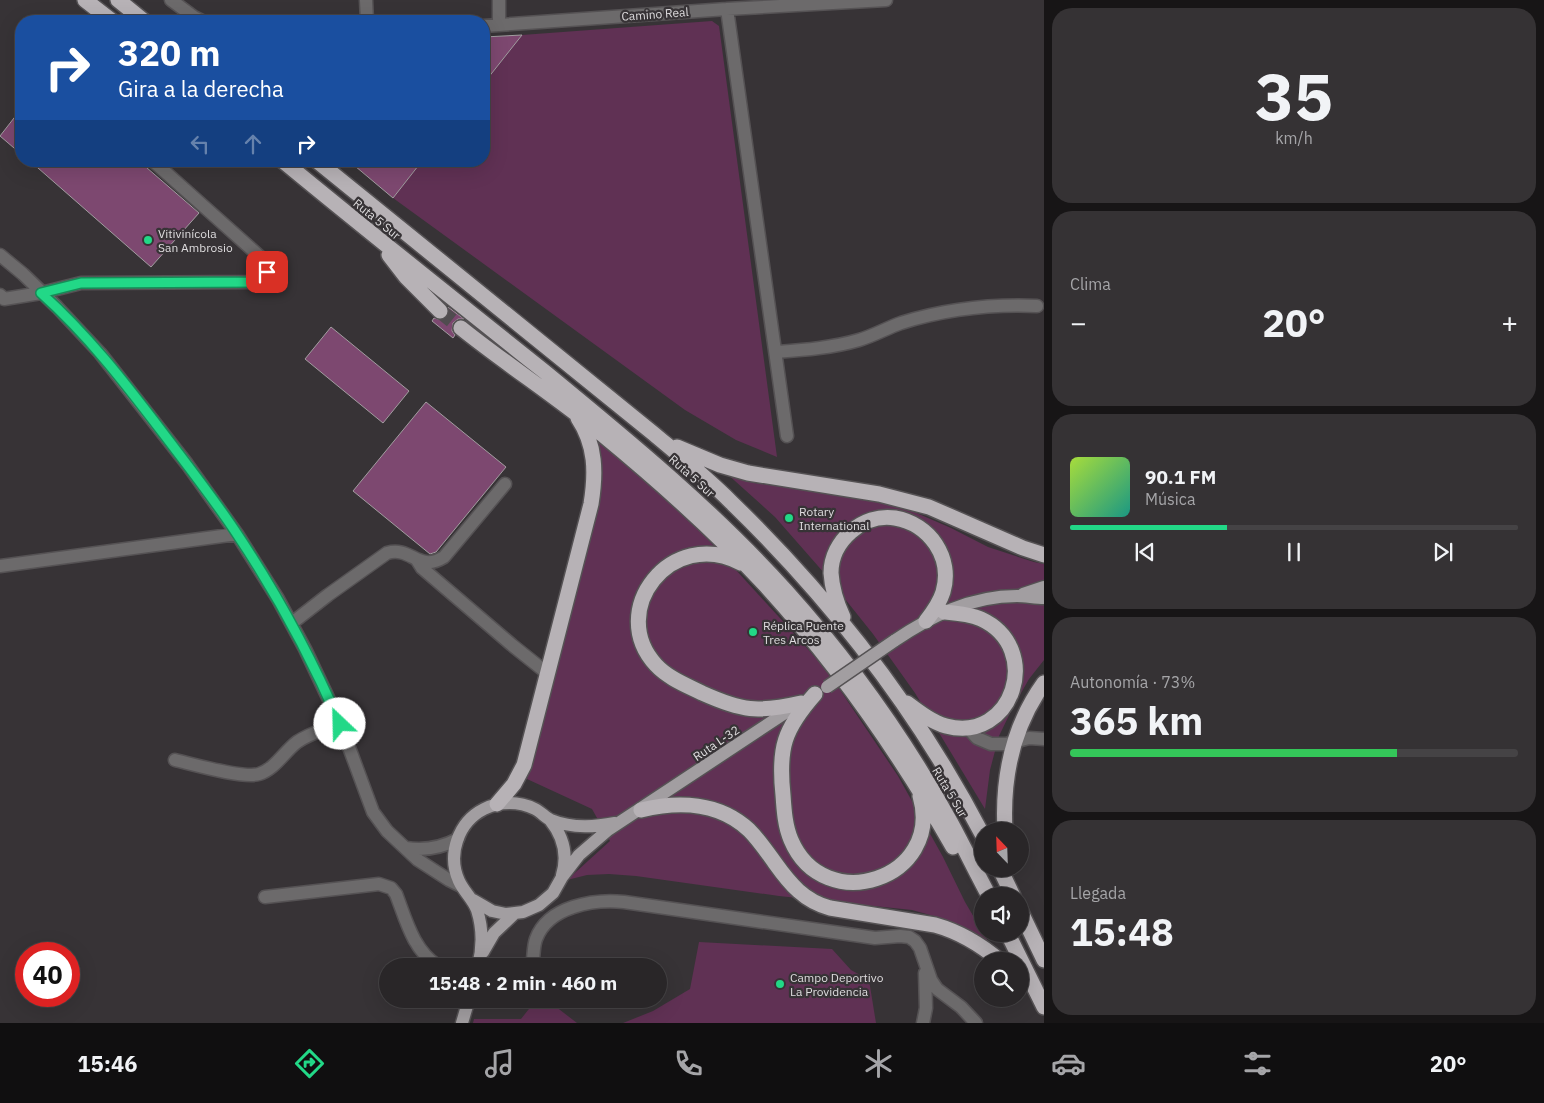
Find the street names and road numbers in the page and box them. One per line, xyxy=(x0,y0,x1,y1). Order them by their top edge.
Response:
street label: Camino Real xyxy=(621,4,689,24)
street label: Ruta 5 Sur xyxy=(350,195,404,243)
street label: Ruta 5 Sur xyxy=(666,452,718,501)
street label: Ruta L-32 xyxy=(690,722,742,764)
street label: Ruta 5 Sur xyxy=(929,764,971,820)

